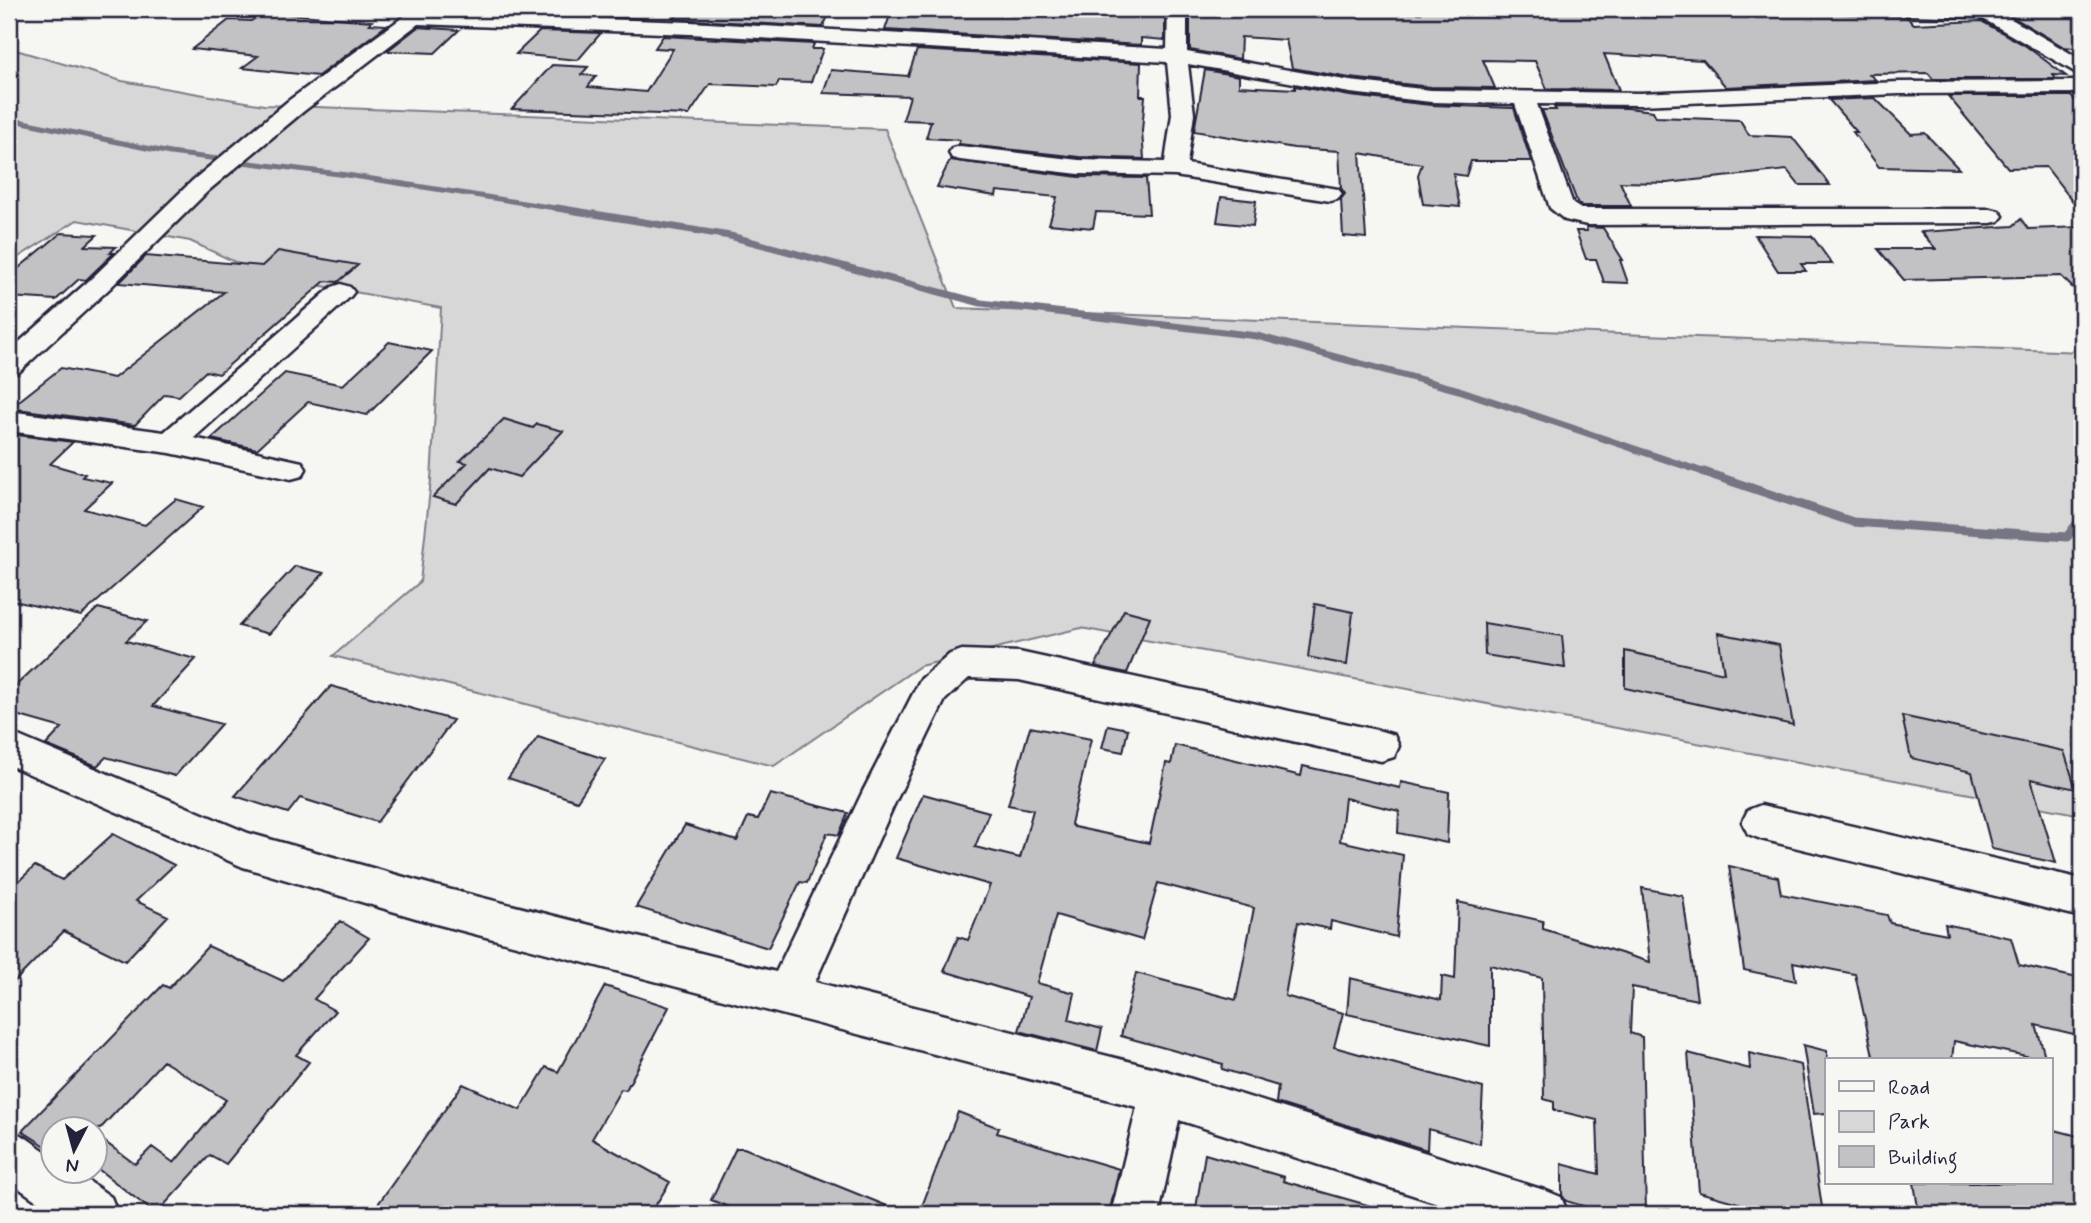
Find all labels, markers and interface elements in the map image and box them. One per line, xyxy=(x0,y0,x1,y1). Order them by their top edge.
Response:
legend xyxy=(1825,1058,2052,1184)
text: Road xyxy=(1888,1074,1930,1102)
text: Park xyxy=(1888,1108,1930,1136)
north arrow xyxy=(38,1114,108,1184)
text: Building xyxy=(1888,1144,1958,1174)
text: N xyxy=(65,1152,80,1179)

